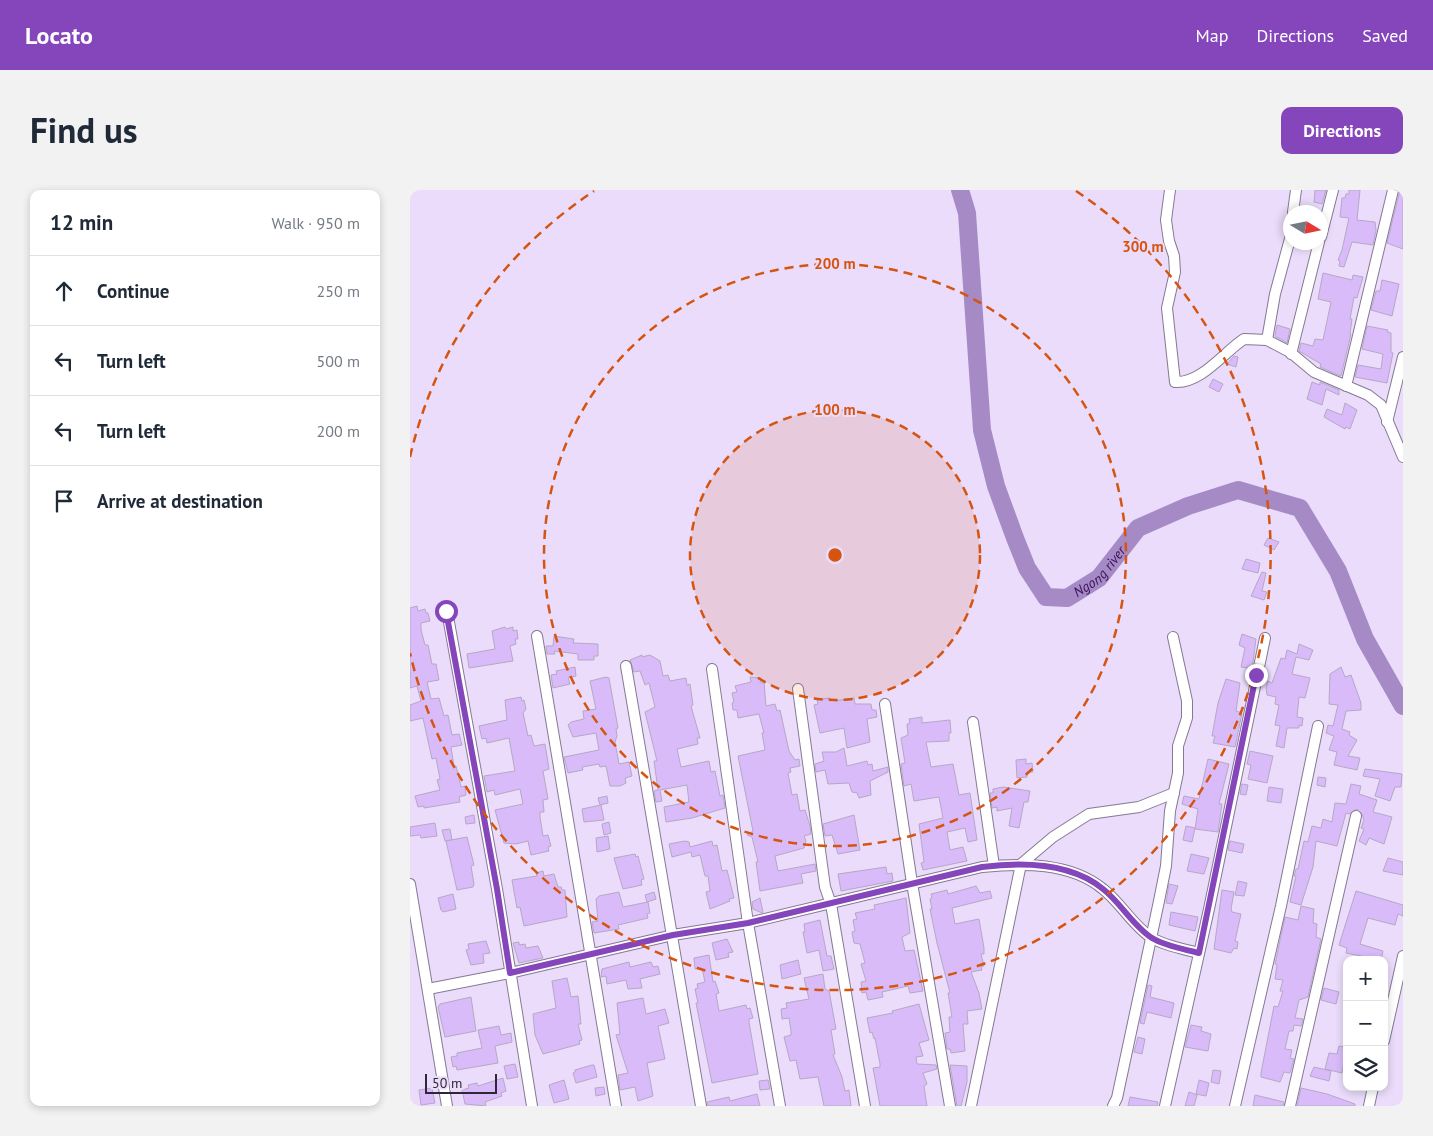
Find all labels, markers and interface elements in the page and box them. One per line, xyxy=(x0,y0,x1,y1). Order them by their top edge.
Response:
text: Locato xyxy=(25,20,93,51)
text: Map xyxy=(1196,24,1228,47)
text: Directions xyxy=(1256,24,1334,47)
text: Saved xyxy=(1362,24,1408,47)
text: Find us xyxy=(30,107,138,153)
button: Directions xyxy=(1281,107,1403,154)
north arrow xyxy=(1283,205,1328,250)
text: 12 min xyxy=(50,209,113,236)
text: Walk · 950 m xyxy=(271,213,360,233)
text: 300 m xyxy=(1122,237,1164,256)
text: 200 m xyxy=(814,254,856,273)
icon: ahead xyxy=(50,277,78,305)
text: Continue xyxy=(97,279,169,303)
text: 250 m xyxy=(317,281,360,301)
icon: left xyxy=(50,347,78,375)
text: Turn left xyxy=(97,349,166,373)
text: 500 m xyxy=(317,351,360,371)
text: 100 m xyxy=(814,400,856,419)
icon: left xyxy=(50,417,78,445)
text: Turn left xyxy=(97,419,166,443)
text: 200 m xyxy=(317,421,360,441)
icon: arrive xyxy=(50,487,78,515)
text: Arrive at destination xyxy=(97,489,263,513)
water label: Ngong river xyxy=(1070,541,1130,601)
centre of rings xyxy=(826,546,844,564)
route start xyxy=(435,600,458,623)
route end xyxy=(1245,664,1268,687)
map controls xyxy=(1343,956,1388,1091)
button: + xyxy=(1343,956,1388,1001)
button: − xyxy=(1343,1001,1388,1046)
button: layers xyxy=(1343,1046,1388,1091)
scale bar xyxy=(425,1071,498,1094)
text: 50 m xyxy=(432,1074,462,1092)

